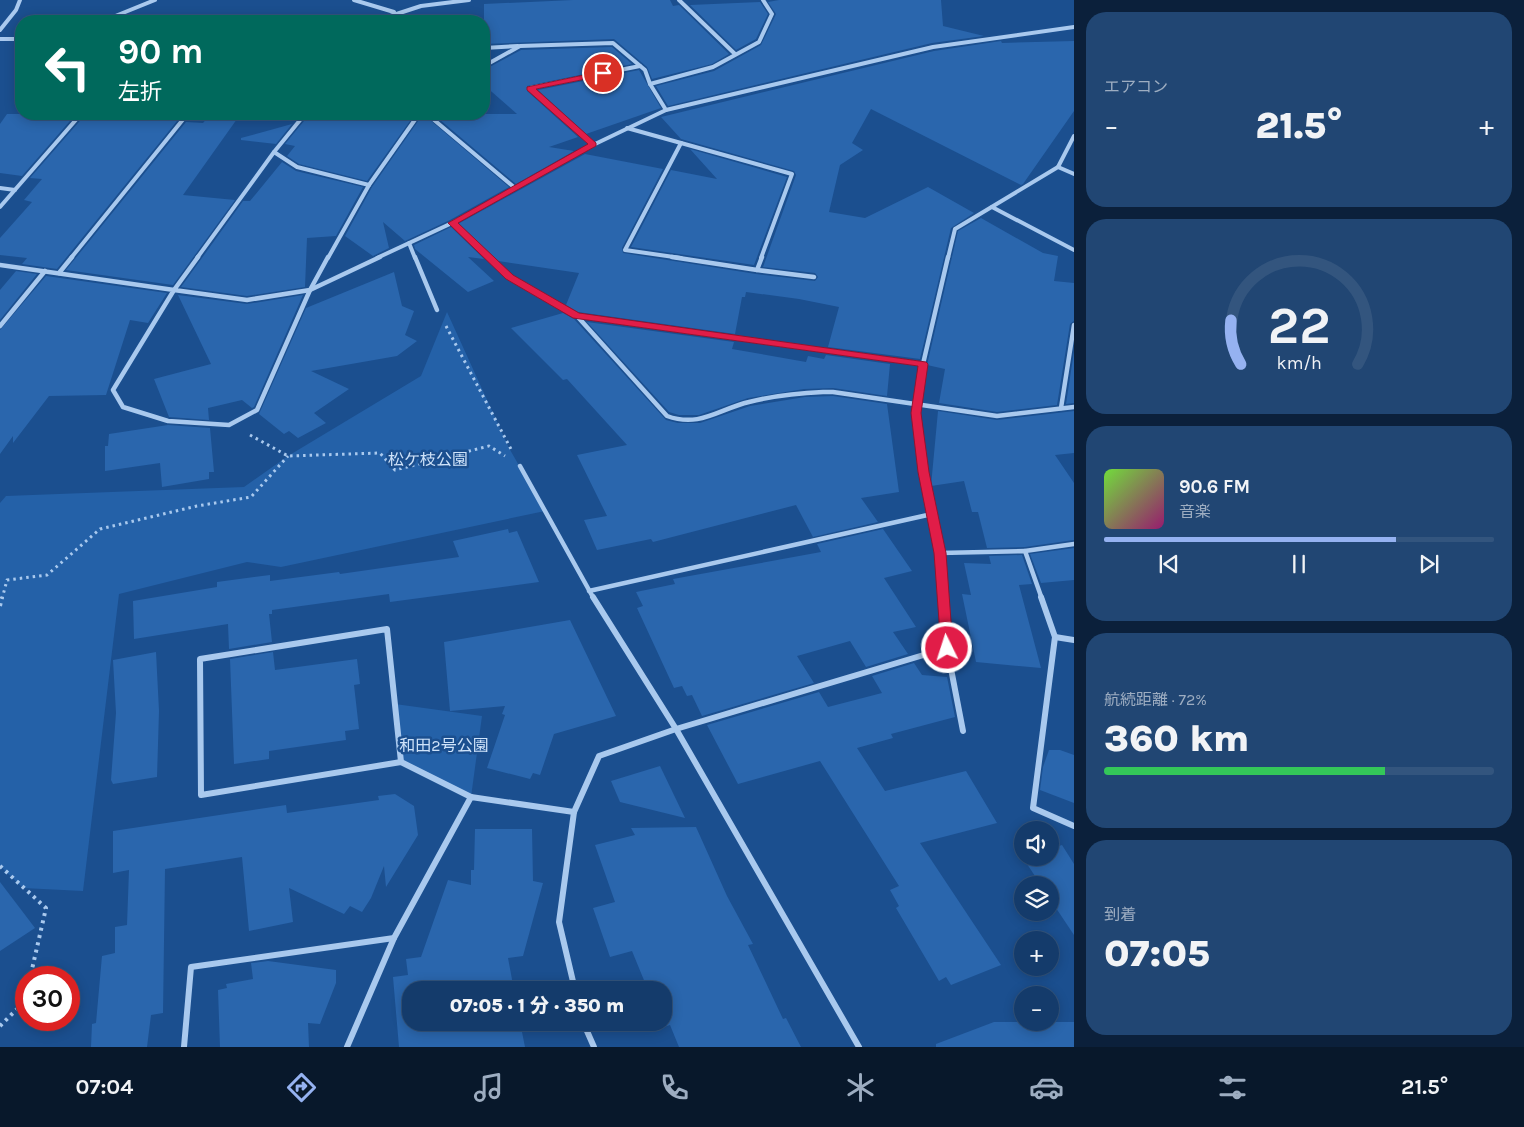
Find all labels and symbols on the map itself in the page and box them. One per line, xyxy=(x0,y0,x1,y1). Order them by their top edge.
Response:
pin xyxy=(582,52,624,94)
park label: 松ケ枝公園 xyxy=(388,450,468,469)
position arrow xyxy=(920,621,972,673)
park label: 和田2号公園 xyxy=(399,736,489,755)
speed limit sign: 30 xyxy=(15,966,80,1031)

